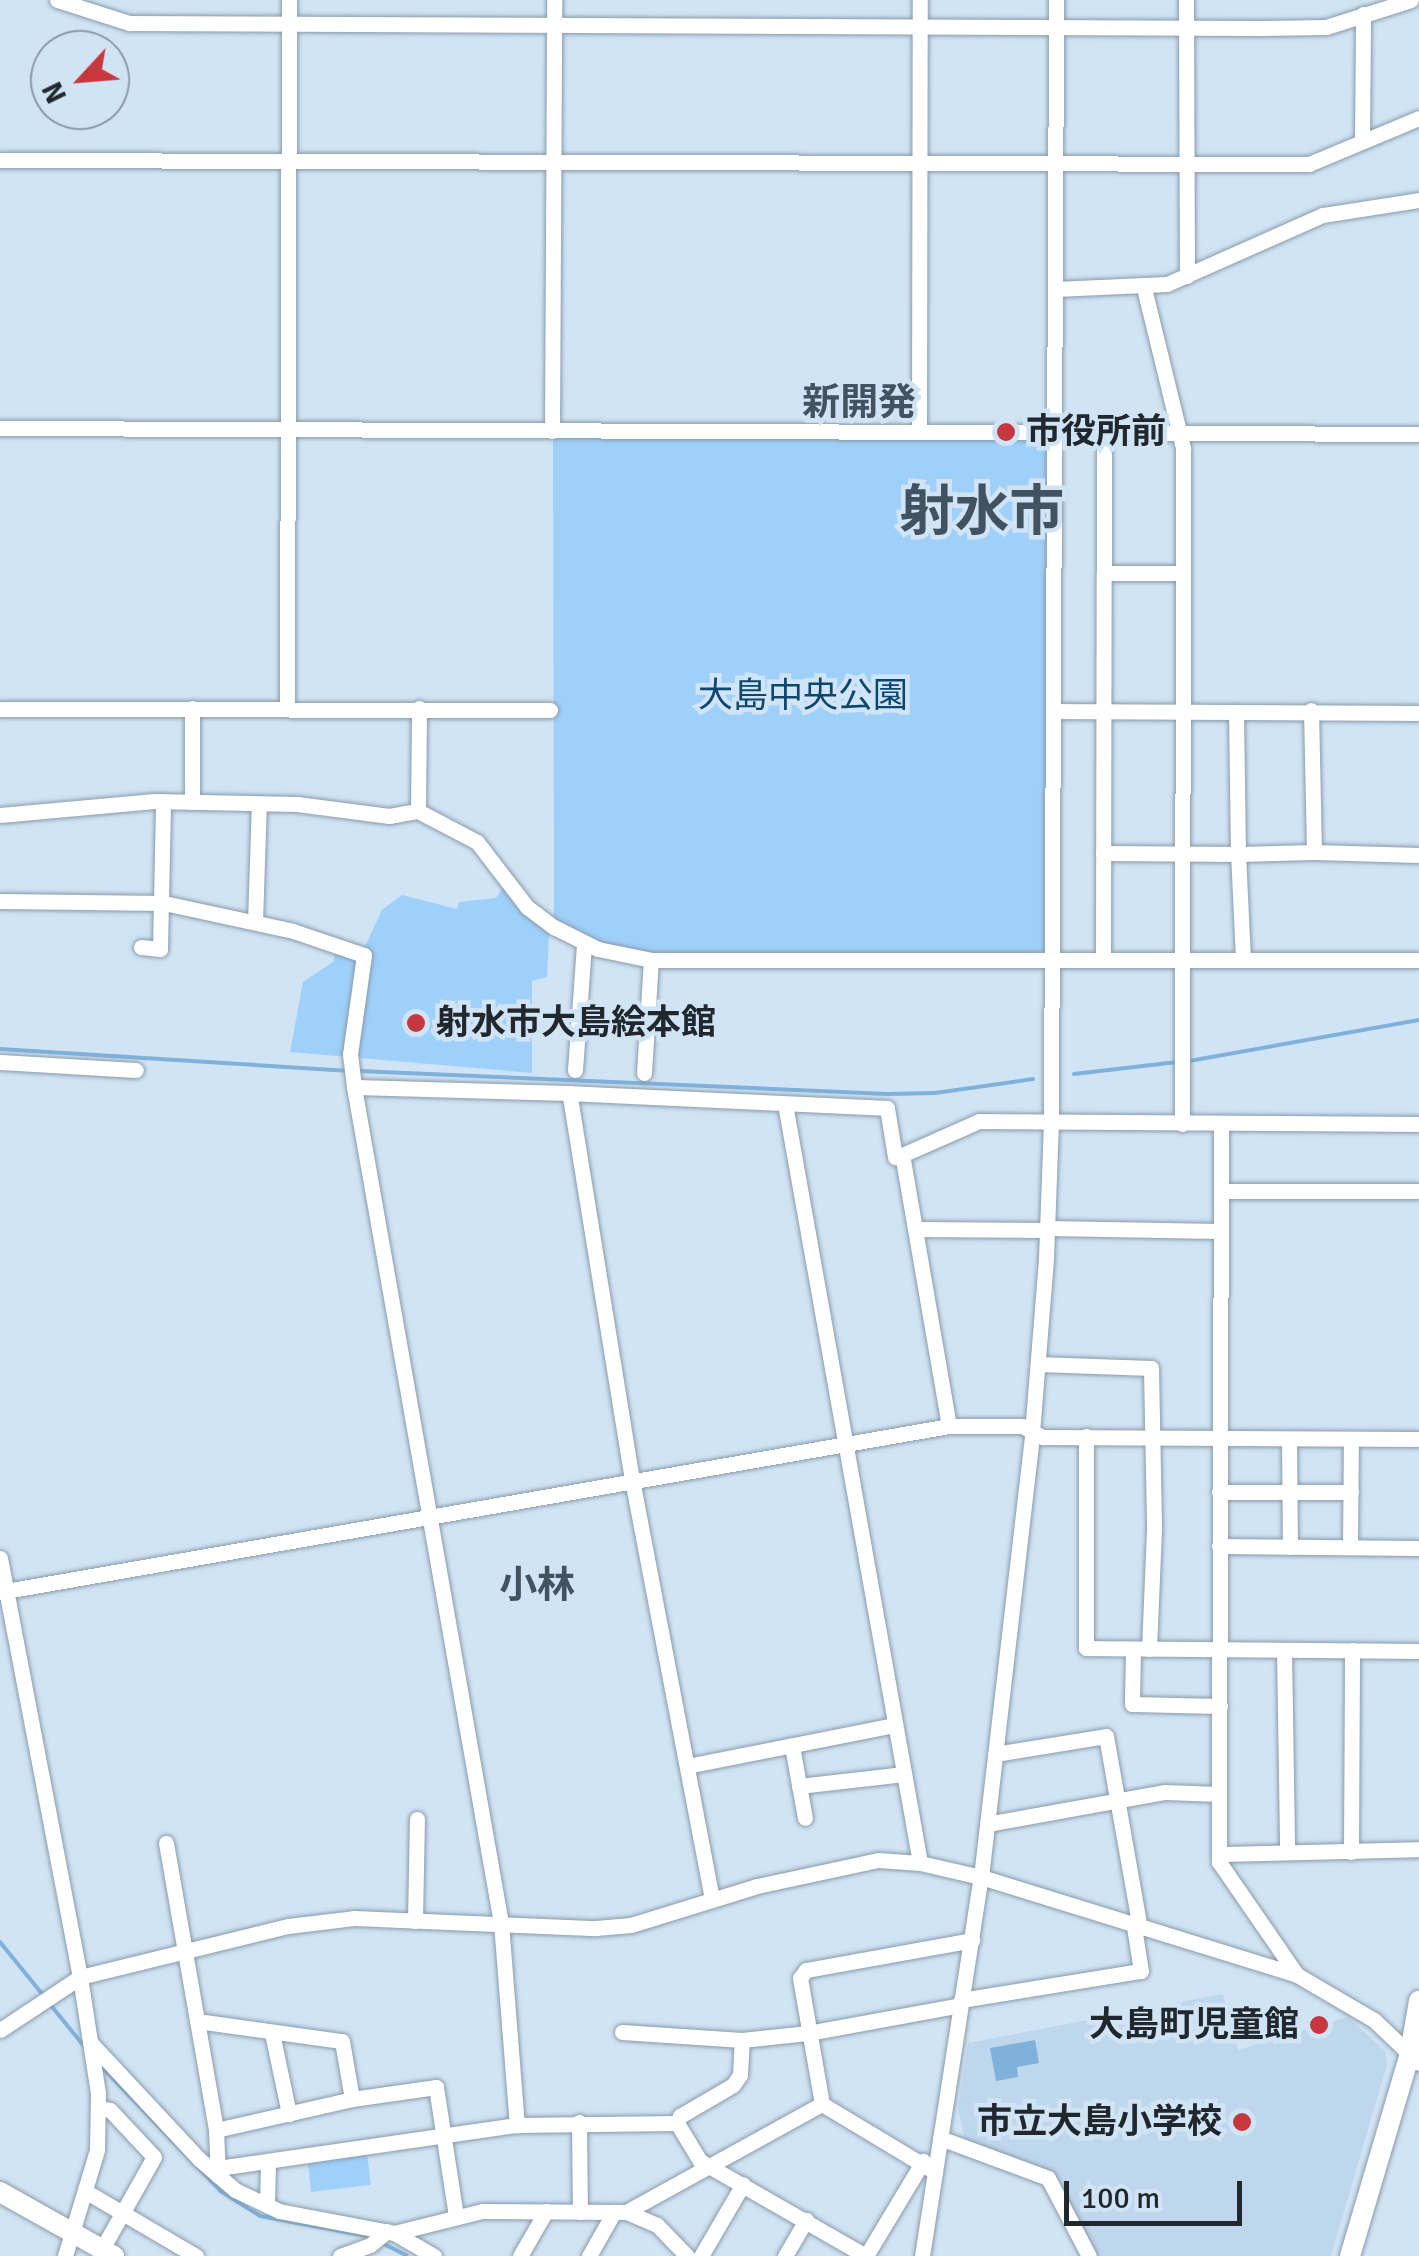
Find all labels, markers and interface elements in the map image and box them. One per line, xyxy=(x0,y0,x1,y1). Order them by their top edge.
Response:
north arrow xyxy=(30,30,130,130)
text: N xyxy=(35,76,74,108)
district label: 新開発 xyxy=(802,380,916,426)
place label: 市役所前 xyxy=(1026,411,1166,453)
marker: 市役所前 xyxy=(995,421,1017,443)
district label: 射水市 xyxy=(900,480,1064,546)
park label: 大島中央公園 xyxy=(698,675,908,717)
place label: 射水市大島絵本館 xyxy=(436,1002,716,1044)
marker: 射水市大島絵本館 xyxy=(405,1012,427,1034)
district label: 小林 xyxy=(499,1563,575,1609)
place label: 大島町児童館 xyxy=(1089,2004,1299,2046)
marker: 大島町児童館 xyxy=(1308,2014,1330,2036)
place label: 市立大島小学校 xyxy=(977,2101,1222,2143)
marker: 市立大島小学校 xyxy=(1231,2111,1253,2133)
scale bar xyxy=(1069,2161,1246,2223)
text: 100 m xyxy=(1081,2180,1160,2217)

